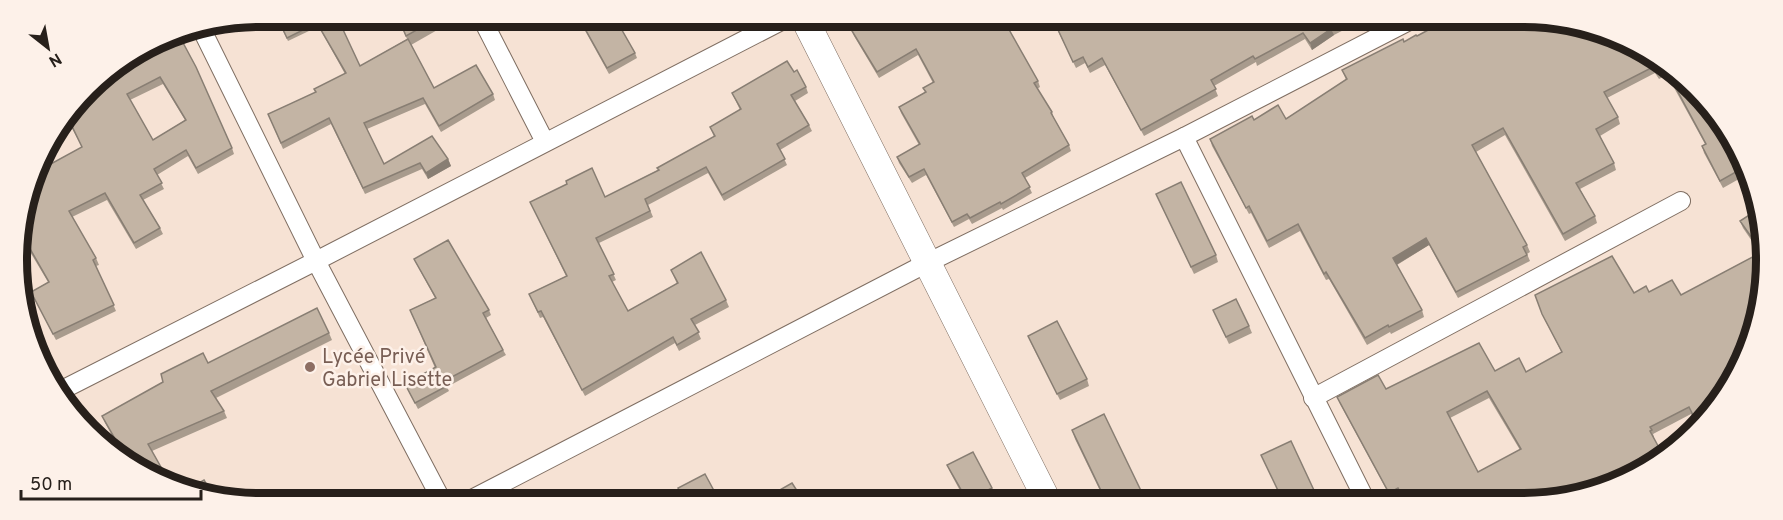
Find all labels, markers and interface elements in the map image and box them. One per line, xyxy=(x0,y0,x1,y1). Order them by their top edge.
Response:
north arrow xyxy=(18,18,78,78)
text: N xyxy=(45,48,65,71)
place label: Lycée Privé Gabriel Lisette xyxy=(322,345,452,394)
marker: Lycée Privé Gabriel Lisette xyxy=(303,360,317,374)
scale bar xyxy=(21,463,201,501)
text: 50 m xyxy=(30,474,72,497)

